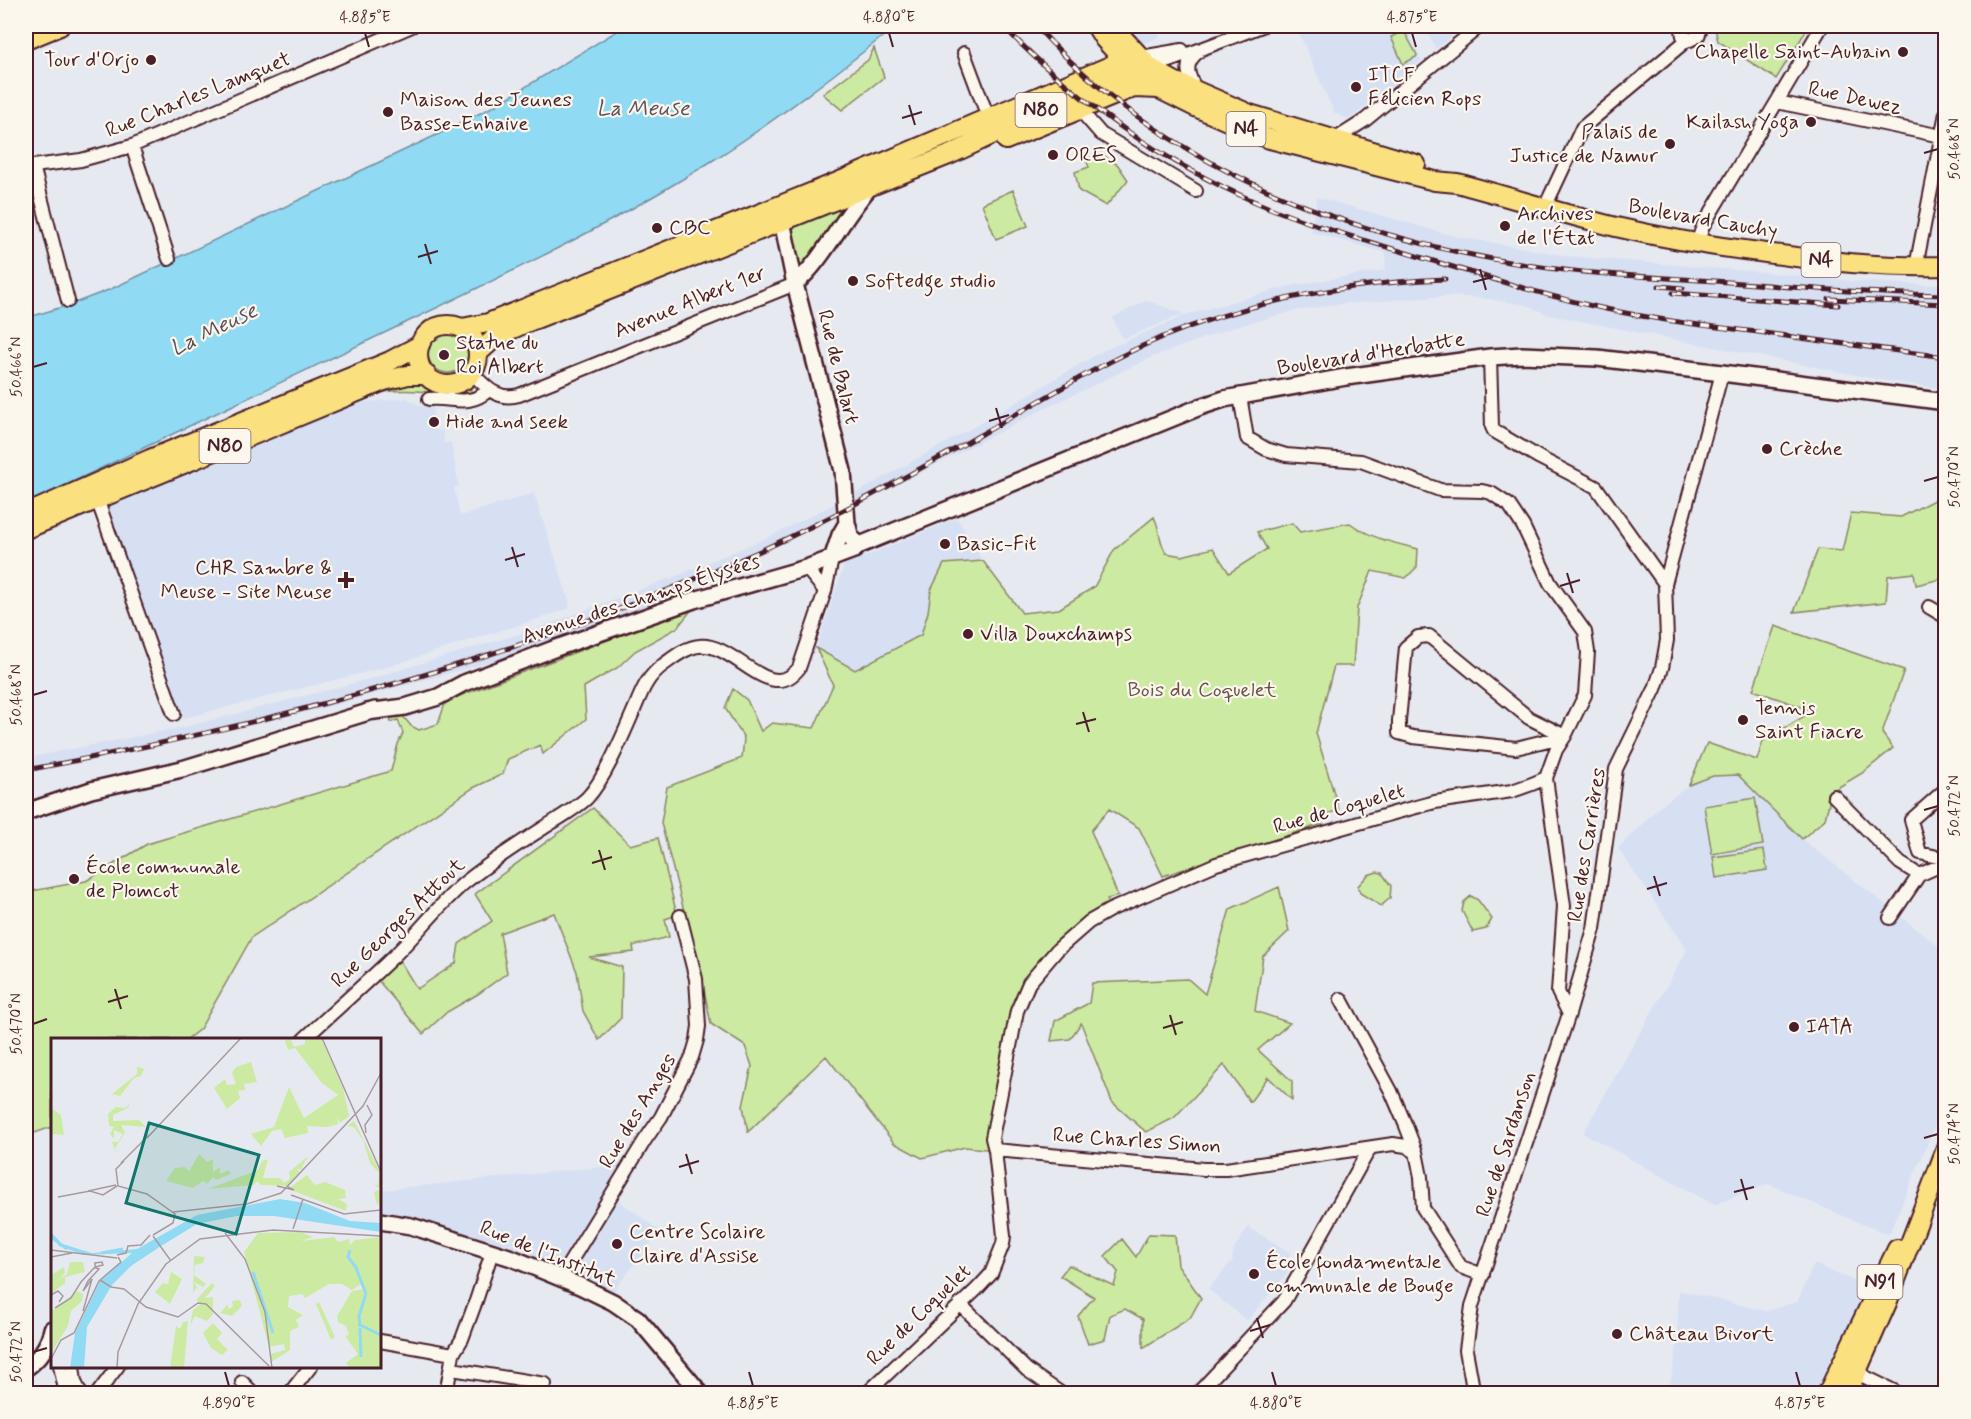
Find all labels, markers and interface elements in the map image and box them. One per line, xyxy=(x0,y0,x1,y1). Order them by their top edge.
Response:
text: 4.885°E xyxy=(339,8,391,28)
text: 4.880°E xyxy=(863,8,915,28)
text: 4.875°E xyxy=(1387,8,1437,28)
place label: Chapelle Saint-Aubain xyxy=(1694,38,1891,66)
street label: Rue Charles Lamquet xyxy=(101,45,295,145)
marker: Chapelle Saint-Aubain xyxy=(1896,45,1910,59)
place label: Tour d'Orjo xyxy=(44,46,139,74)
marker: Tour d'Orjo xyxy=(144,53,158,67)
place label: ITCF Félicien Rops xyxy=(1368,61,1481,113)
street label: Rue Dewez xyxy=(1806,74,1905,122)
marker: ITCF Félicien Rops xyxy=(1349,80,1363,94)
place label: Maison des Jeunes Basse-Enhaive xyxy=(400,86,572,138)
road number: N80 xyxy=(1016,93,1066,127)
water label: La Meuse xyxy=(596,95,691,123)
marker: Maison des Jeunes Basse-Enhaive xyxy=(381,105,395,119)
place label: Kailash Yoga xyxy=(1686,108,1799,138)
road number: N4 xyxy=(1226,112,1266,146)
marker: Kailash Yoga xyxy=(1804,115,1818,129)
place label: Palais de Justice de Namur xyxy=(1510,118,1658,170)
text: 50.468°N xyxy=(1945,118,1965,180)
marker: Palais de Justice de Namur xyxy=(1663,137,1677,151)
place label: ORES xyxy=(1065,141,1117,169)
marker: ORES xyxy=(1046,148,1060,162)
street label: Boulevard Cauchy xyxy=(1626,192,1780,246)
place label: Archives de l'État xyxy=(1517,200,1595,252)
place label: CBC xyxy=(669,214,711,242)
marker: Archives de l'État xyxy=(1498,219,1512,233)
marker: CBC xyxy=(650,221,664,235)
road number: N4 xyxy=(1802,243,1840,277)
street label: Avenue Albert 1er xyxy=(610,259,770,345)
place label: Softedge studio xyxy=(865,267,996,297)
marker: Softedge studio xyxy=(846,274,860,288)
water label: La Meuse xyxy=(166,296,263,363)
street label: Rue de Balart xyxy=(810,307,866,427)
street label: Boulevard d'Herbatte xyxy=(1275,325,1467,383)
place label: Statue du Roi Albert xyxy=(456,329,544,381)
text: 50.466°N xyxy=(7,337,27,397)
marker: Statue du Roi Albert xyxy=(437,348,451,362)
place label: Hide and seek xyxy=(446,408,569,436)
marker: Hide and seek xyxy=(427,415,441,429)
road number: N80 xyxy=(200,429,250,463)
place label: Crèche xyxy=(1779,435,1843,463)
marker: Crèche xyxy=(1760,442,1774,456)
text: 50.470°N xyxy=(1945,446,1965,508)
place label: Basic-Fit xyxy=(957,530,1037,558)
marker: Basic-Fit xyxy=(938,537,952,551)
street label: Avenue des Champs Élysées xyxy=(518,547,764,651)
place label: CHR Sambre & Meuse - Site Meuse xyxy=(161,554,332,606)
marker: CHR Sambre & Meuse - Site Meuse xyxy=(337,571,355,589)
place label: Villa Douxchamps xyxy=(980,620,1132,648)
marker: Villa Douxchamps xyxy=(961,627,975,641)
text: 50.468°N xyxy=(7,664,27,726)
park label: Bois du Coquelet xyxy=(1128,676,1277,704)
place label: Tennis Saint Fiacre xyxy=(1755,694,1864,746)
marker: Tennis Saint Fiacre xyxy=(1736,713,1750,727)
street label: Rue des Carrières xyxy=(1561,766,1613,924)
text: 50.472°N xyxy=(1945,775,1965,837)
street label: Rue de Coquelet xyxy=(1270,777,1408,841)
street label: Rue Georges Attout xyxy=(325,851,472,995)
place label: École communale de Plomcot xyxy=(86,853,241,905)
marker: École communale de Plomcot xyxy=(67,872,81,886)
text: 50.470°N xyxy=(7,993,27,1055)
place label: IATA xyxy=(1806,1013,1853,1041)
marker: IATA xyxy=(1787,1020,1801,1034)
inset map xyxy=(51,1038,381,1368)
street label: Rue des Anges xyxy=(593,1048,683,1174)
street label: Rue de Sardanson xyxy=(1469,1068,1543,1220)
text: 50.474°N xyxy=(1945,1103,1965,1165)
street label: Rue Charles Simon xyxy=(1052,1121,1222,1161)
street label: Rue de l'Institut xyxy=(475,1214,621,1294)
place label: Centre Scolaire Claire d'Assise xyxy=(629,1218,766,1270)
marker: Centre Scolaire Claire d'Assise xyxy=(610,1237,624,1251)
place label: École fondamentale communale de Bouge xyxy=(1266,1248,1454,1302)
street label: Rue de Coquelet xyxy=(861,1258,978,1372)
road number: N91 xyxy=(1858,1265,1902,1299)
marker: École fondamentale communale de Bouge xyxy=(1247,1267,1261,1281)
place label: Château Bivort xyxy=(1629,1320,1774,1348)
text: 50.472°N xyxy=(7,1321,27,1383)
marker: Château Bivort xyxy=(1610,1327,1624,1341)
text: 4.890°E xyxy=(203,1394,255,1414)
text: 4.885°E xyxy=(727,1394,779,1414)
text: 4.880°E xyxy=(1250,1394,1302,1414)
text: 4.875°E xyxy=(1775,1394,1825,1414)

